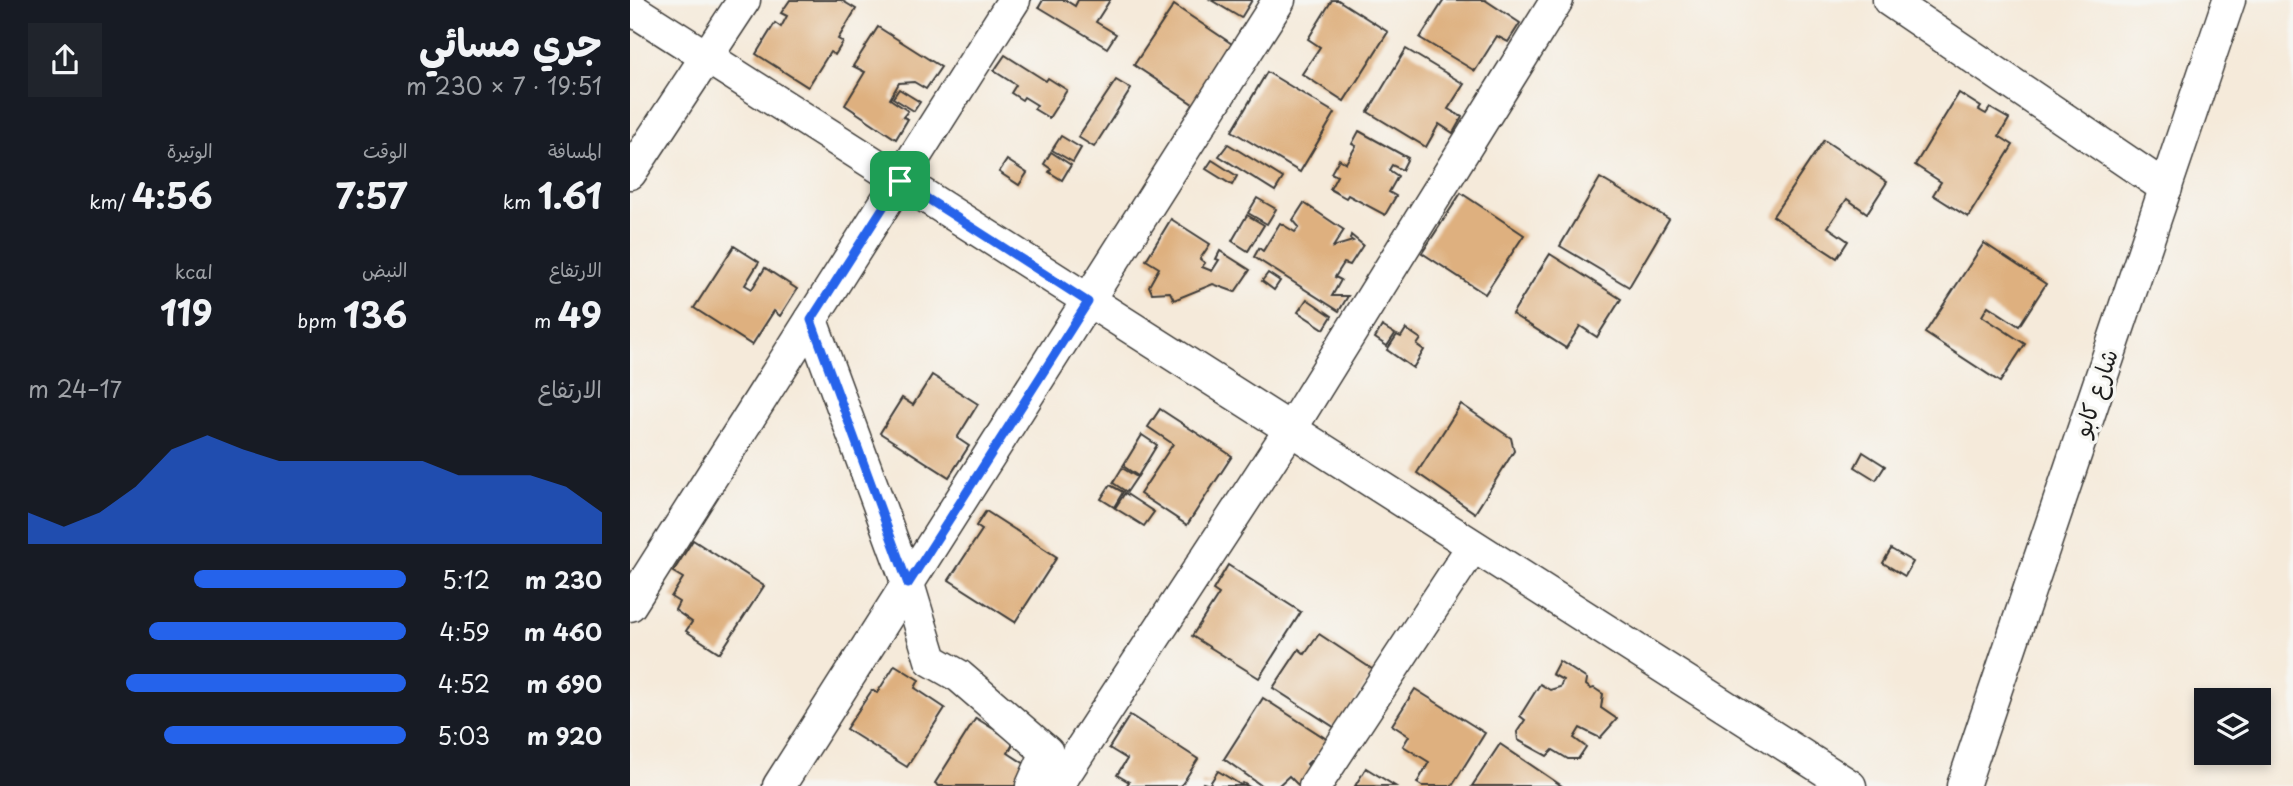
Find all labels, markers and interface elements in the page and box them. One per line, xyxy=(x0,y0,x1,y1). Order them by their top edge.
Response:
text: جري مسائي xyxy=(419,13,602,70)
button: share xyxy=(28,23,102,97)
text: 19:51 · 7 × 230 m xyxy=(406,68,602,103)
text: الوتيرة xyxy=(167,136,213,164)
text: الوقت xyxy=(363,136,407,164)
text: المسافة xyxy=(548,136,602,164)
pin xyxy=(870,151,930,211)
icon: arrive xyxy=(881,162,919,200)
text: 4:56 xyxy=(132,168,213,221)
text: 7:57 xyxy=(336,168,407,221)
text: 1.61 xyxy=(538,168,602,221)
text: /km xyxy=(89,187,132,215)
text: km xyxy=(503,187,538,215)
text: النبض xyxy=(362,255,407,283)
text: الارتفاع xyxy=(549,255,602,283)
text: kcal xyxy=(175,257,213,285)
text: 119 xyxy=(160,285,213,338)
text: 136 xyxy=(343,287,407,340)
text: 49 xyxy=(557,287,602,340)
text: bpm xyxy=(297,306,343,334)
text: m xyxy=(534,306,557,334)
street label: شارع كابو xyxy=(2063,344,2126,442)
text: 17–24 m xyxy=(28,371,122,406)
text: الارتفاع xyxy=(538,371,602,406)
text: 5:12 xyxy=(442,562,490,597)
text: 230 m xyxy=(525,562,602,597)
text: 4:59 xyxy=(440,614,490,649)
text: 460 m xyxy=(524,614,602,649)
text: 4:52 xyxy=(438,666,490,701)
text: 690 m xyxy=(527,666,602,701)
map controls xyxy=(2194,688,2271,765)
button: layers xyxy=(2194,688,2271,765)
text: 5:03 xyxy=(437,718,490,753)
text: 920 m xyxy=(527,718,602,753)

